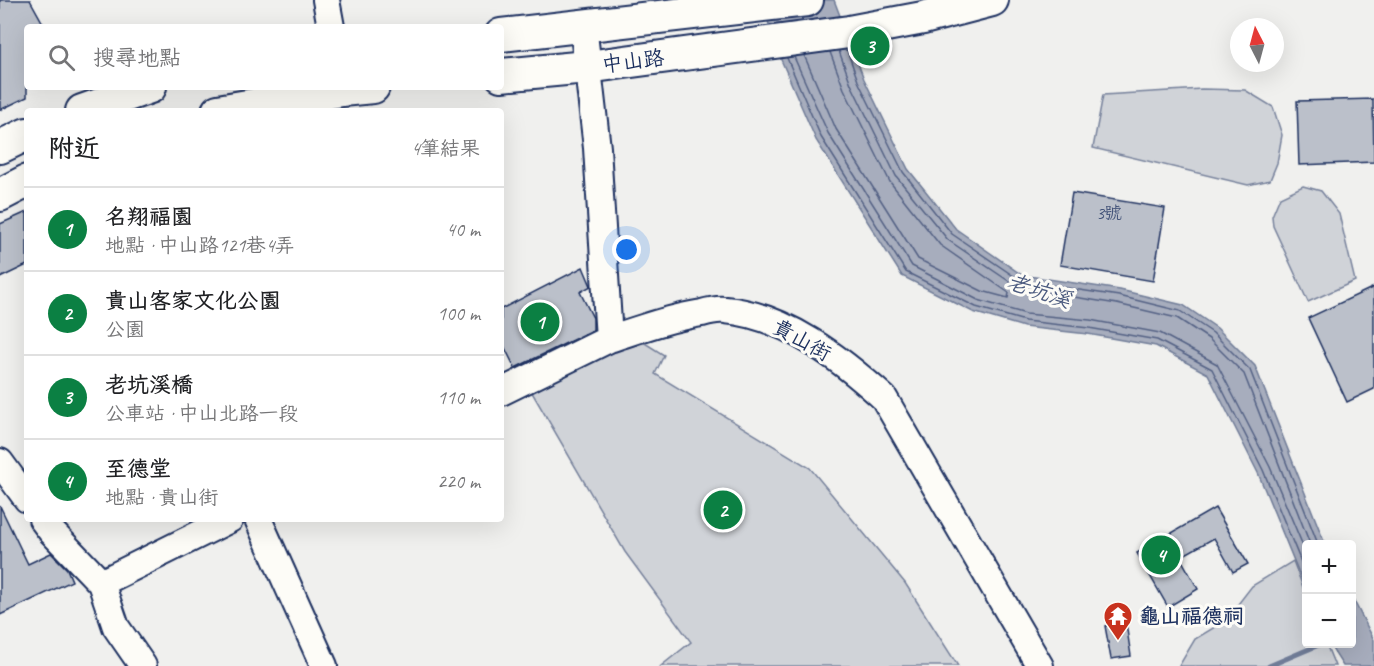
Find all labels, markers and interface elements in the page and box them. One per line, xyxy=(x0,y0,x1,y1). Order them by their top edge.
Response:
north arrow xyxy=(1230,18,1284,72)
search box xyxy=(24,24,504,90)
pin: 3 xyxy=(850,24,890,68)
icon: search xyxy=(45,41,78,74)
text: 搜尋地點 xyxy=(93,44,181,72)
street label: 中山路 xyxy=(600,44,666,78)
text: 附近 xyxy=(48,132,100,165)
text: 4筆結果 xyxy=(411,136,480,161)
house number: 3號 xyxy=(1096,202,1122,224)
text: 名翔福園 xyxy=(105,203,193,231)
text: 1 xyxy=(63,217,72,242)
text: 40 m xyxy=(446,217,480,242)
text: 地點 · 中山路121巷4弄 xyxy=(105,233,294,258)
your location xyxy=(612,235,641,264)
water label: 老坑溪 xyxy=(1003,267,1076,315)
text: 貴山客家文化公園 xyxy=(105,287,281,315)
pin: 1 xyxy=(520,300,560,344)
text: 2 xyxy=(63,301,72,326)
text: 100 m xyxy=(437,301,480,326)
street label: 貴山街 xyxy=(768,313,836,367)
text: 公園 xyxy=(105,317,145,342)
text: 老坑溪橋 xyxy=(105,371,193,399)
text: 3 xyxy=(63,385,72,410)
text: 110 m xyxy=(437,385,480,410)
text: 公車站 · 中山北路一段 xyxy=(105,401,298,426)
text: 至德堂 xyxy=(105,455,171,483)
text: 4 xyxy=(63,469,72,494)
text: 220 m xyxy=(437,469,480,494)
text: 地點 · 貴山街 xyxy=(105,485,218,510)
pin: 2 xyxy=(704,488,742,532)
pin: 4 xyxy=(1142,532,1180,578)
map controls xyxy=(1302,540,1356,648)
button: + xyxy=(1302,540,1356,594)
button: − xyxy=(1302,594,1356,648)
temple icon: 龜山福德祠 xyxy=(1102,600,1134,642)
place label: 龜山福德祠 xyxy=(1139,603,1244,629)

